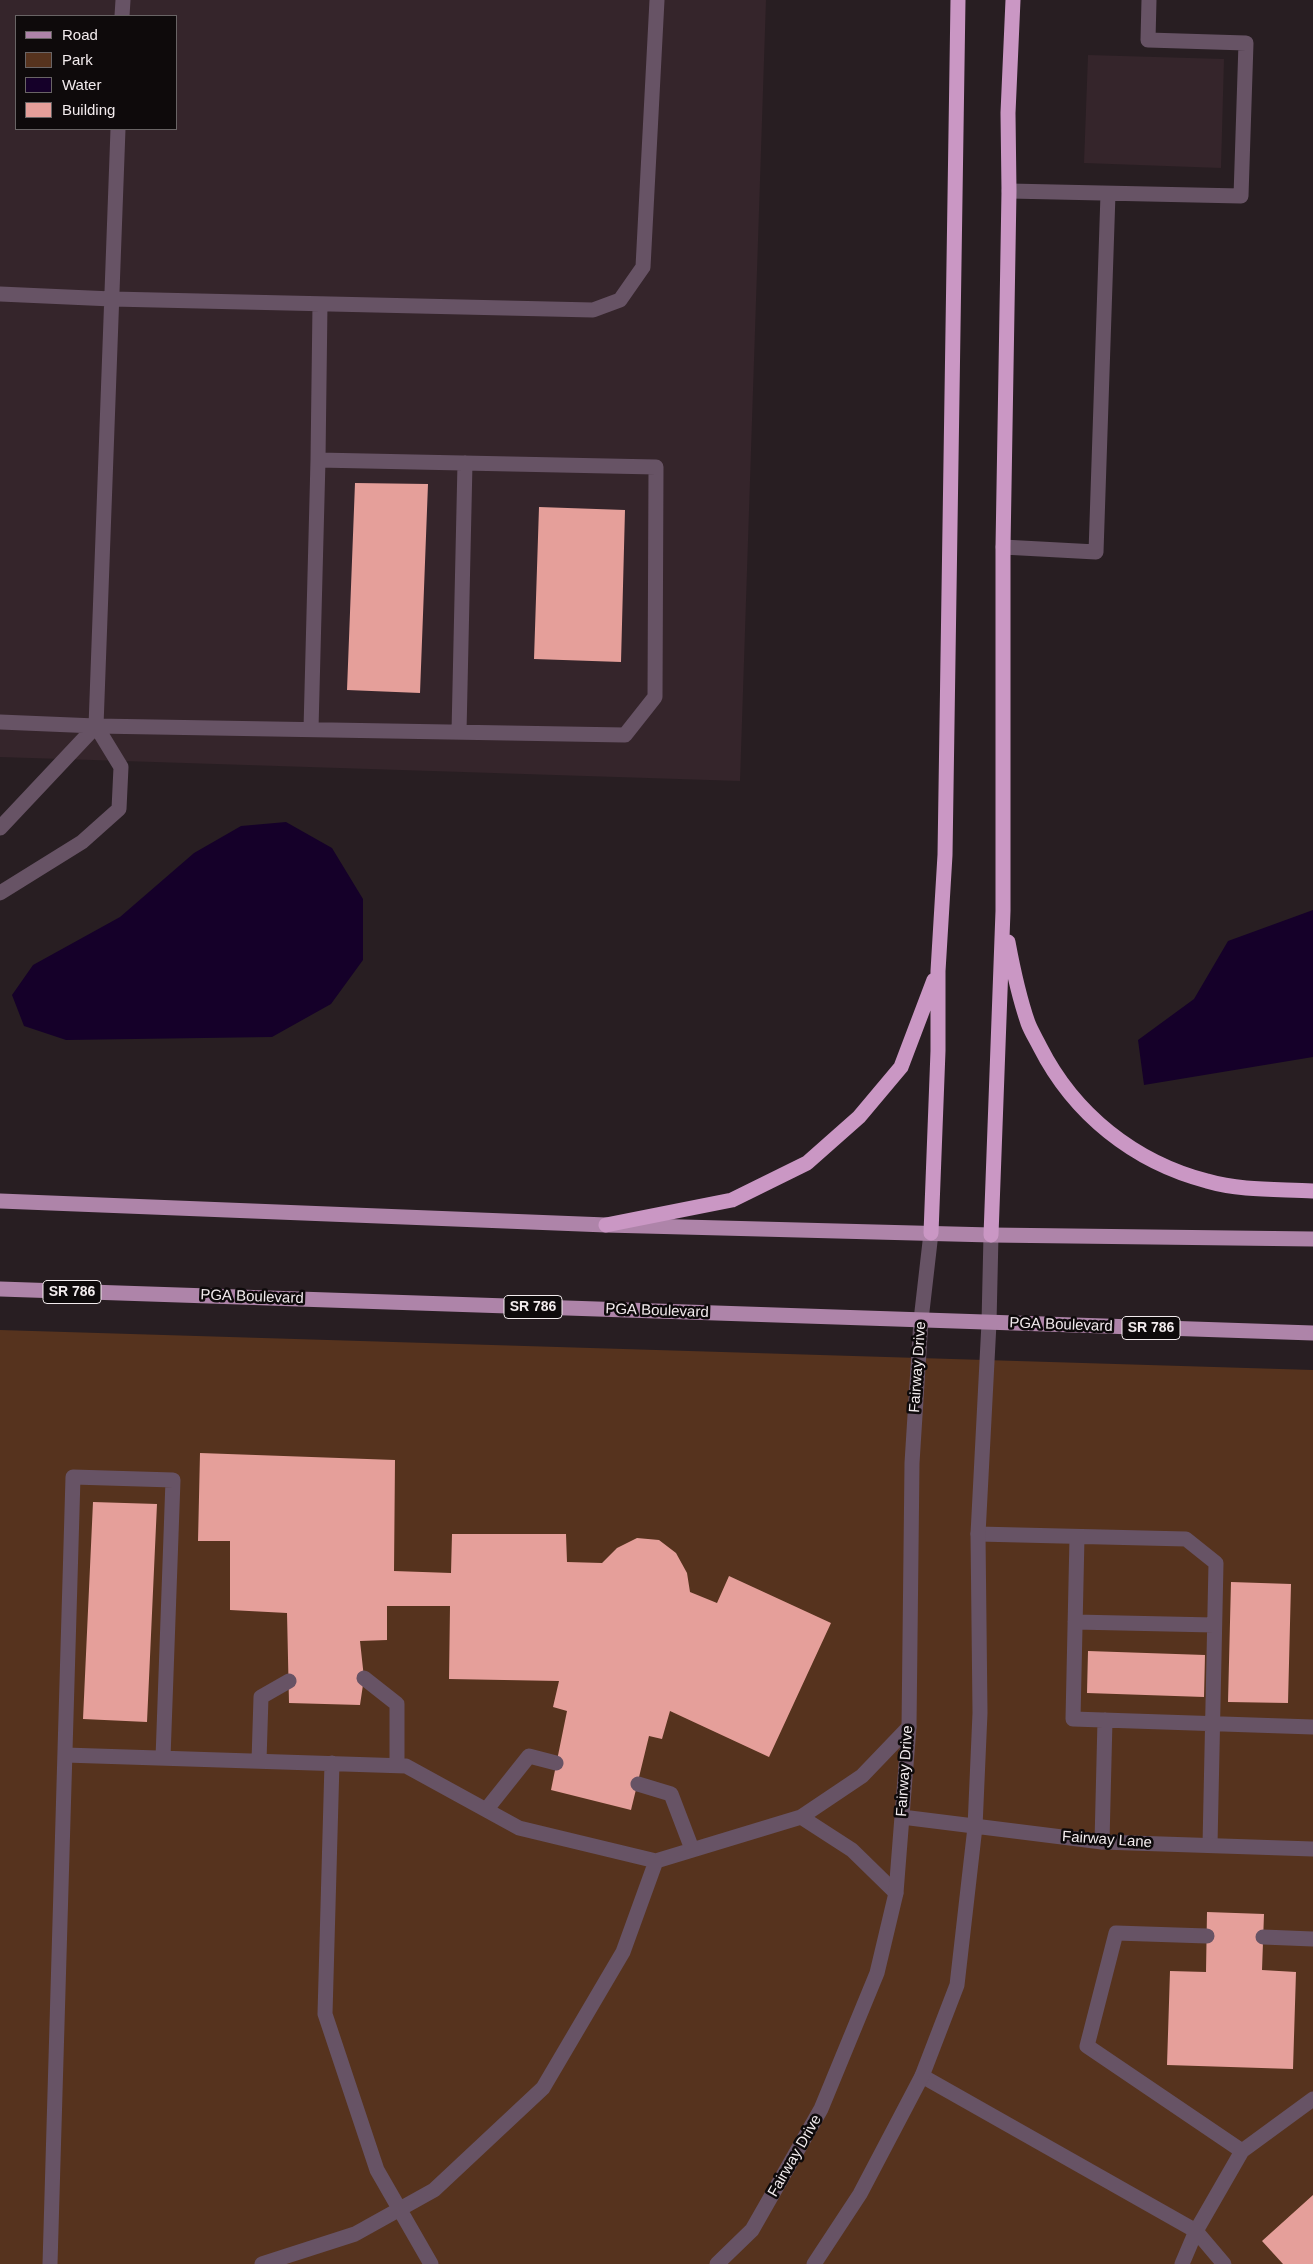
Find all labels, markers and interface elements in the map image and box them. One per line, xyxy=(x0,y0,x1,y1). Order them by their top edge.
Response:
legend xyxy=(15,15,178,130)
text: Road xyxy=(62,26,98,43)
text: Park xyxy=(62,51,93,68)
text: Water xyxy=(62,76,101,93)
text: Building xyxy=(62,101,115,118)
road number: SR 786 xyxy=(43,1280,101,1304)
street label: PGA Boulevard xyxy=(200,1286,304,1308)
road number: SR 786 xyxy=(504,1295,562,1318)
street label: PGA Boulevard xyxy=(605,1300,709,1322)
street label: PGA Boulevard xyxy=(1009,1314,1113,1336)
road number: SR 786 xyxy=(1122,1316,1180,1340)
street label: Fairway Drive xyxy=(906,1321,930,1413)
street label: Fairway Drive xyxy=(893,1725,917,1817)
street label: Fairway Lane xyxy=(1061,1828,1153,1852)
street label: Fairway Drive xyxy=(764,2112,826,2200)

